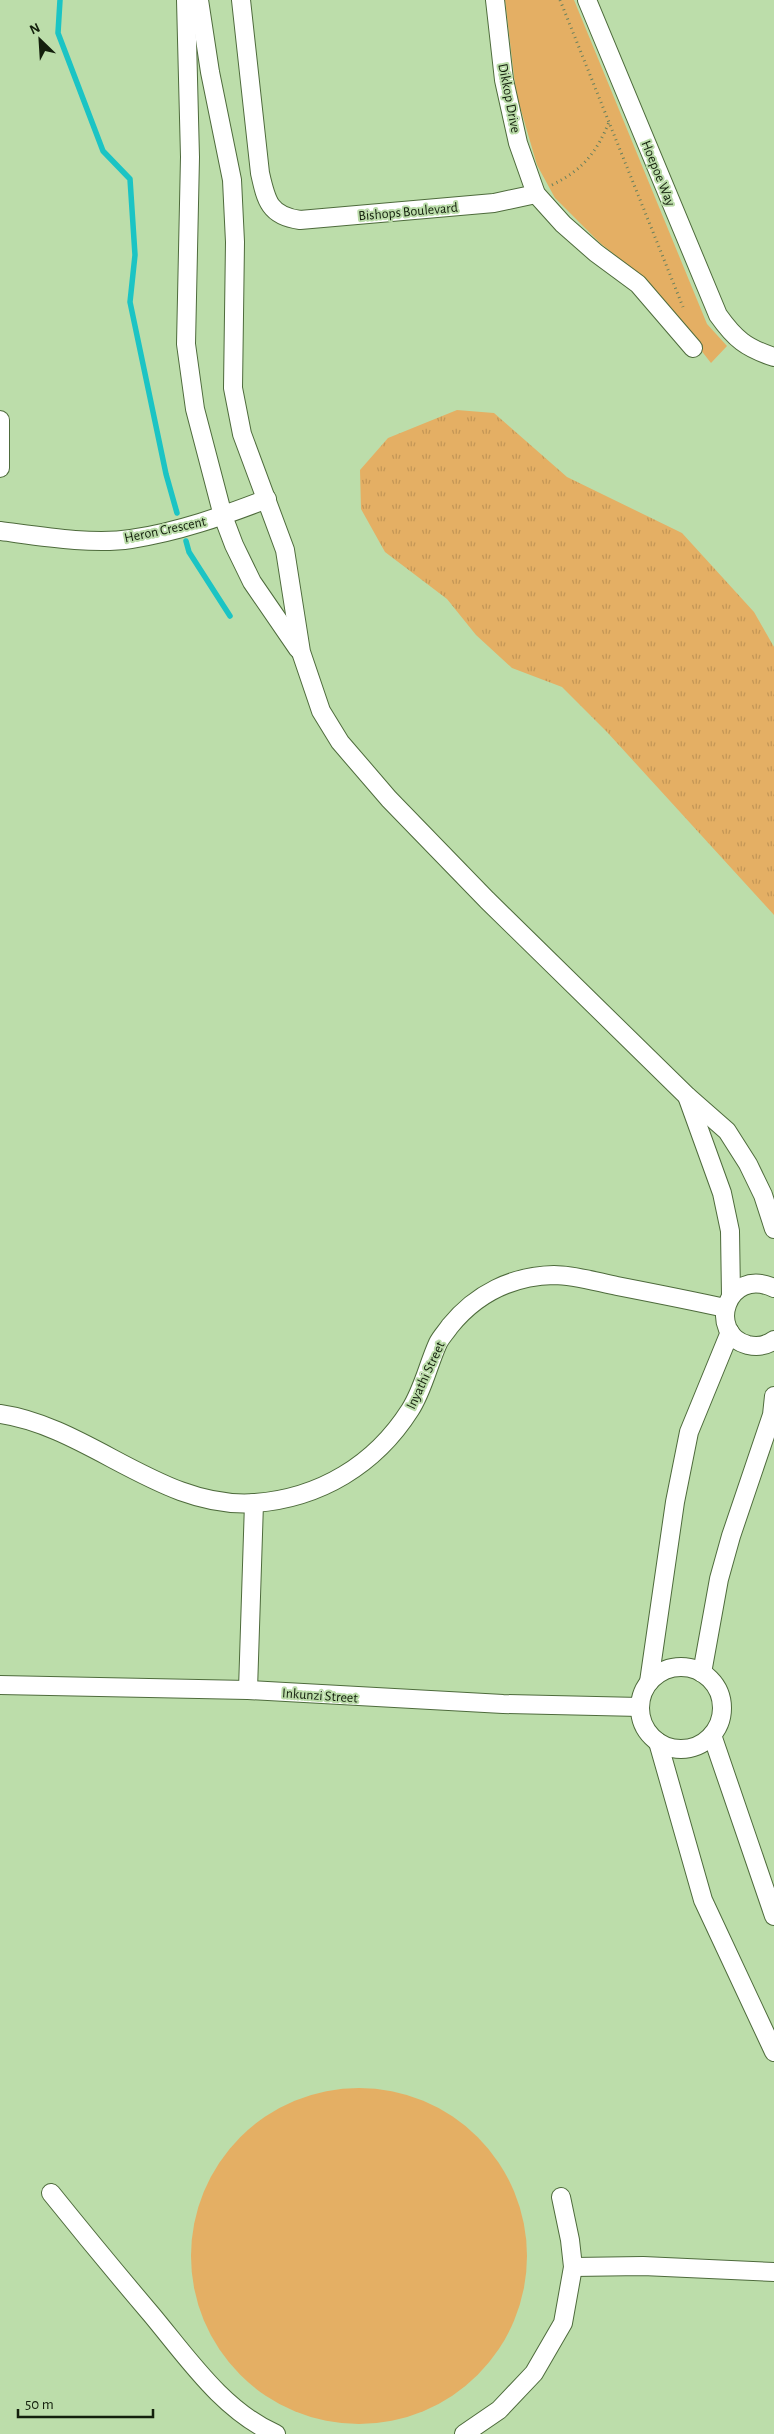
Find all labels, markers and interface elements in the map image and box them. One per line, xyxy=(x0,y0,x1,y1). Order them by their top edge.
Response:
north arrow xyxy=(15,15,65,65)
text: N xyxy=(28,21,42,38)
street label: Dikkop Drive xyxy=(495,62,523,134)
street label: Hoepoe Way xyxy=(639,139,678,208)
street label: Bishops Boulevard xyxy=(358,201,458,223)
street label: Heron Crescent xyxy=(123,514,208,545)
street label: Inyathi Street xyxy=(404,1339,448,1412)
street label: Inkunzi Street xyxy=(282,1686,359,1706)
scale bar xyxy=(18,2386,152,2418)
text: 50 m xyxy=(25,2397,54,2412)

